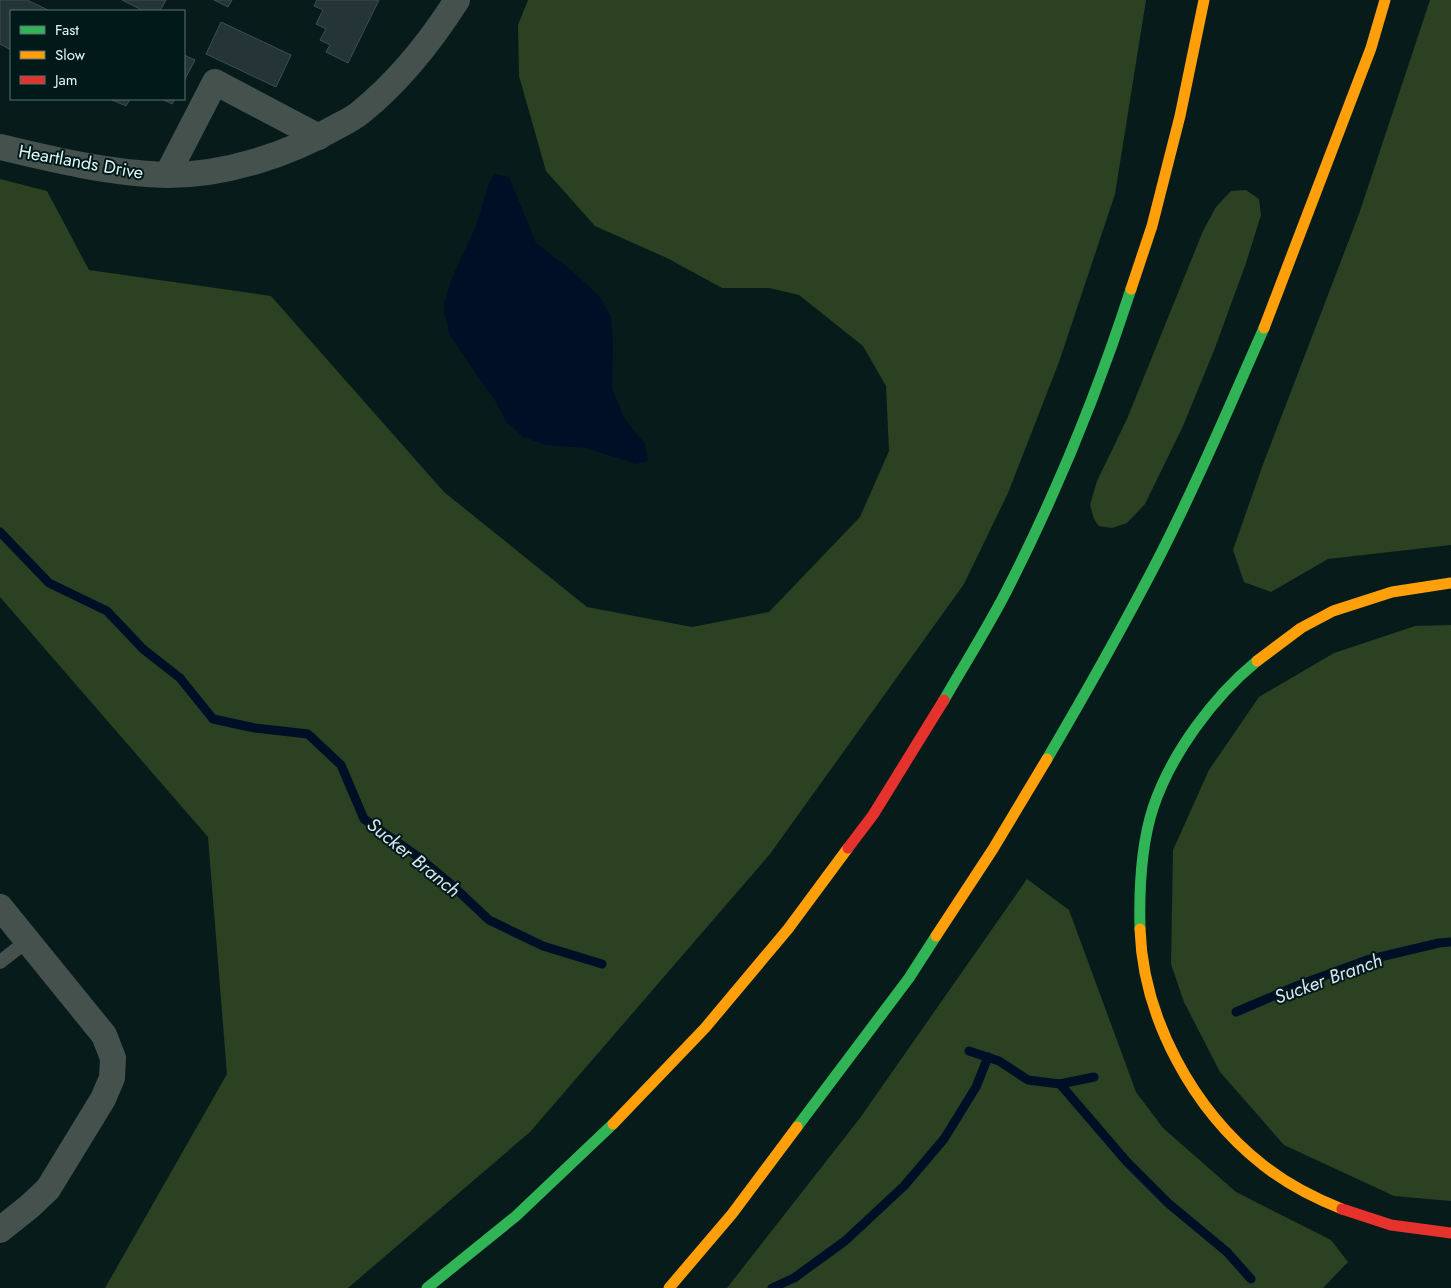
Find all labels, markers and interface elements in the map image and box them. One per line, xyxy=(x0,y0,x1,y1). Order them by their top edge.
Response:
legend xyxy=(10,10,185,100)
text: Fast xyxy=(55,19,79,41)
text: Slow xyxy=(55,44,86,66)
text: Jam xyxy=(53,69,78,91)
street label: Heartlands Drive xyxy=(16,138,146,186)
water label: Sucker Branch xyxy=(361,811,466,904)
water label: Sucker Branch xyxy=(1270,946,1386,1011)

